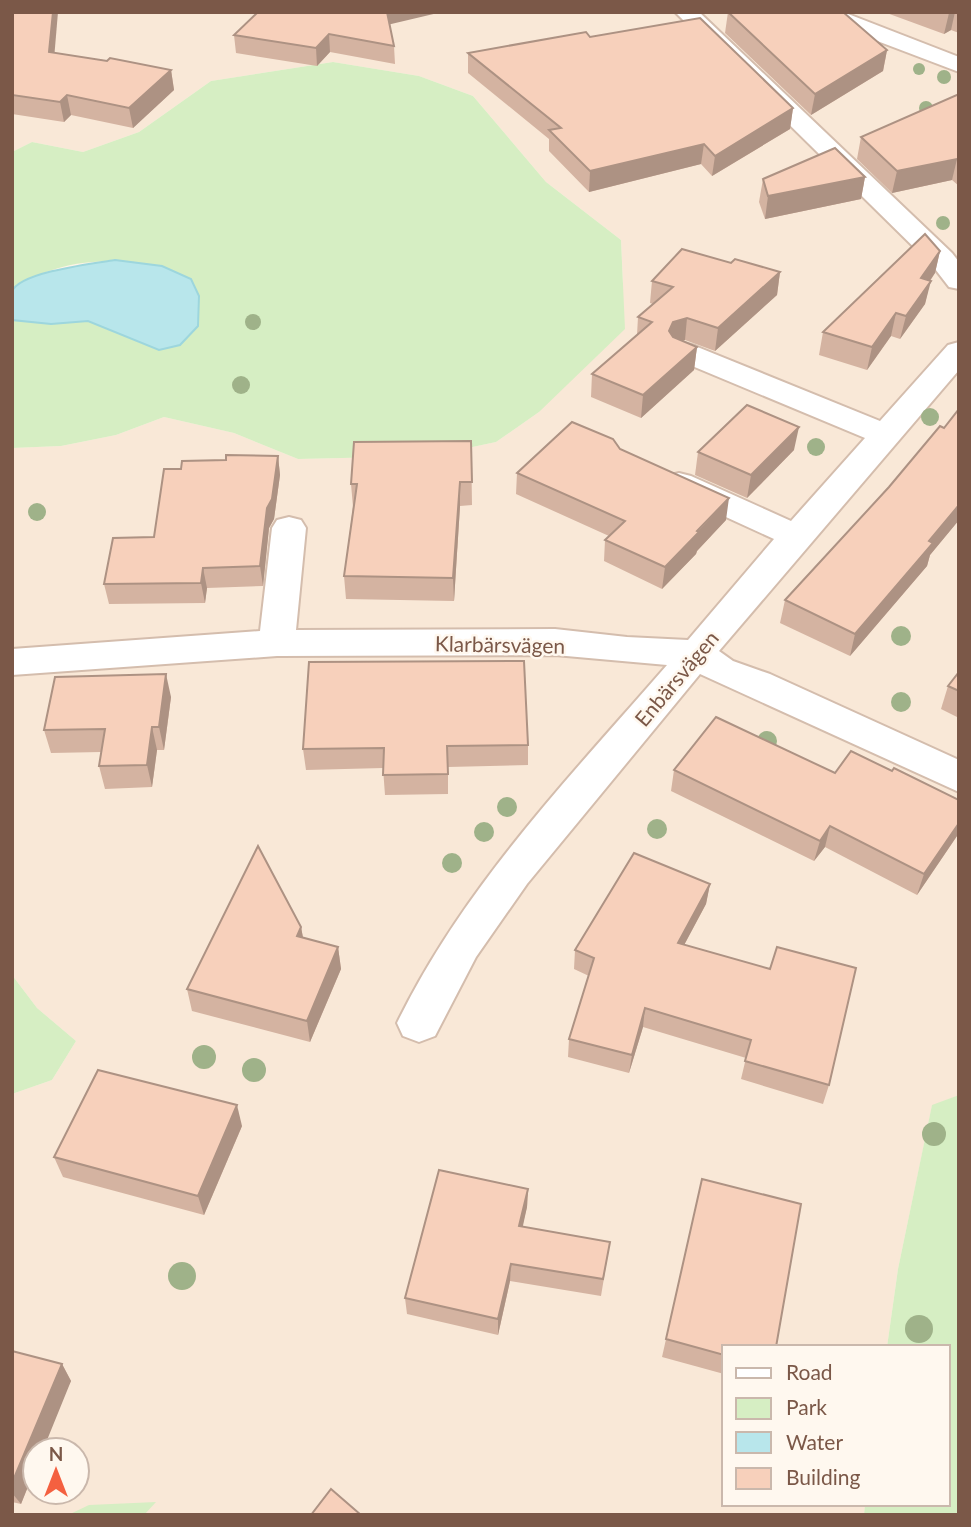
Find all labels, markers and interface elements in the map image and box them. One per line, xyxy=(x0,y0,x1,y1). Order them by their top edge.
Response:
street label: Enbärsvägen xyxy=(629,625,723,731)
street label: Klarbärsvägen xyxy=(435,630,565,658)
legend xyxy=(722,1345,950,1506)
text: Road xyxy=(786,1359,833,1384)
text: Park xyxy=(786,1394,827,1419)
text: Water xyxy=(786,1429,843,1454)
north arrow xyxy=(21,1436,91,1506)
text: N xyxy=(49,1442,63,1465)
text: Building xyxy=(786,1464,861,1489)

